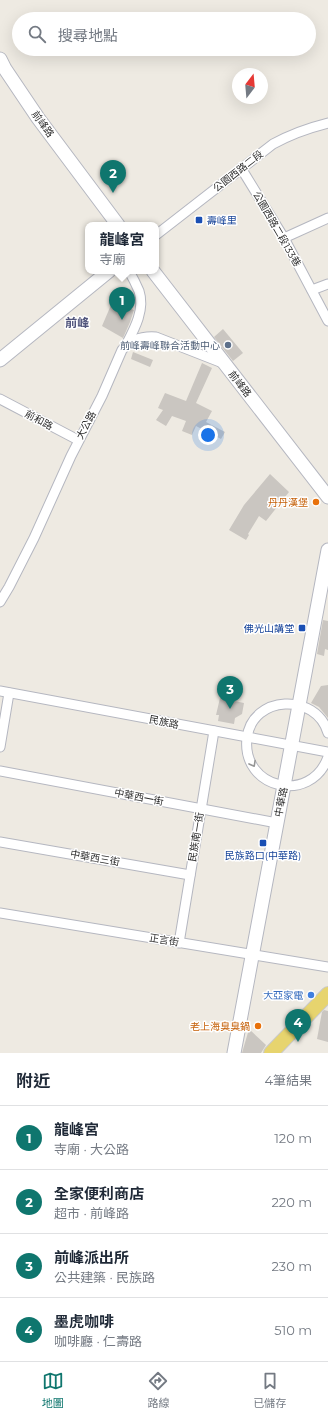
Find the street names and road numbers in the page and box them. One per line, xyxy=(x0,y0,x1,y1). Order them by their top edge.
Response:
street label: 前峰路 xyxy=(29,108,57,140)
street label: 公園西路二段 xyxy=(210,147,266,195)
street label: 公園西路二段133巷 xyxy=(250,189,304,269)
street label: 前峰路 xyxy=(226,368,254,400)
street label: 前和路 xyxy=(23,407,55,433)
street label: 大公路 xyxy=(73,409,99,441)
street label: 民族路 xyxy=(148,713,180,731)
street label: 中華西一街 xyxy=(113,786,165,808)
street label: 中華路 xyxy=(272,786,290,818)
street label: 民族南一街 xyxy=(186,811,206,863)
street label: 中華西三街 xyxy=(69,847,121,869)
street label: 正言街 xyxy=(148,931,180,949)

